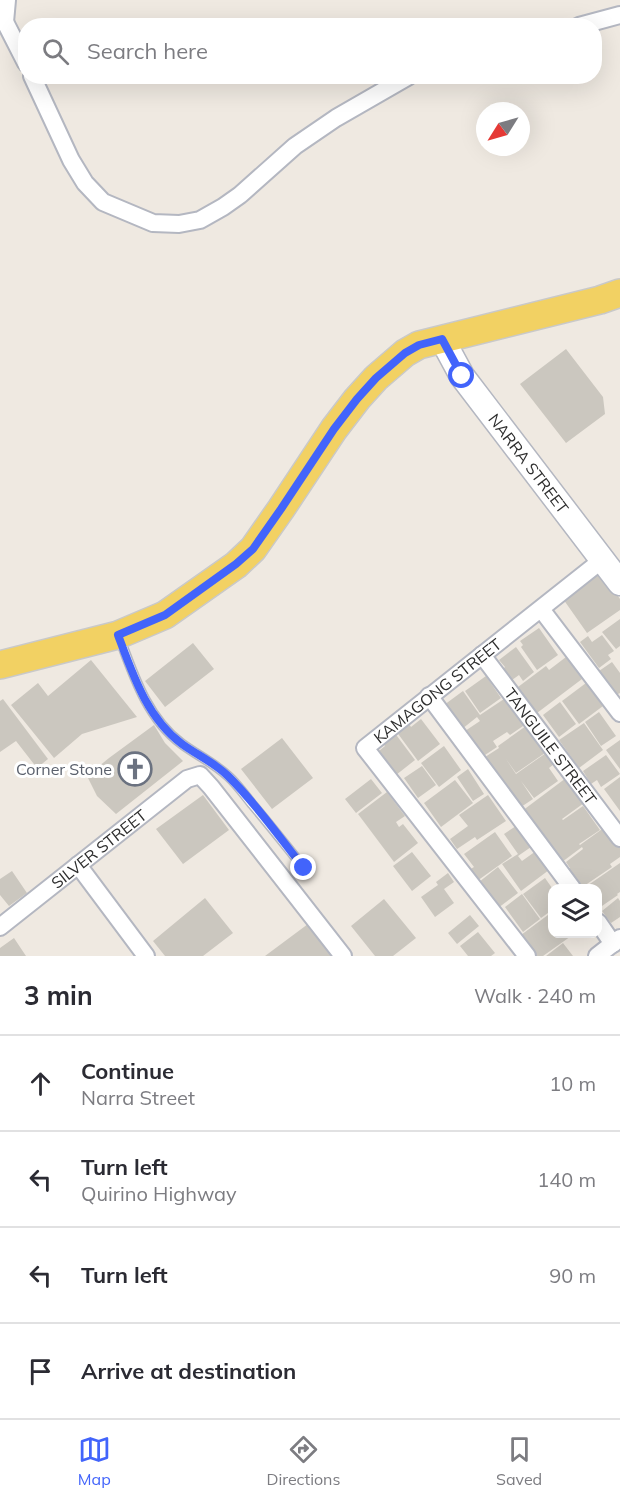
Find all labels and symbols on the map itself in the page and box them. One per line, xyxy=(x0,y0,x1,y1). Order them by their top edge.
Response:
north arrow xyxy=(476,102,530,156)
route start xyxy=(448,362,474,388)
street label: NARRA STREET xyxy=(484,409,573,518)
street label: KAMAGONG STREET xyxy=(369,634,506,747)
street label: TANGUILE STREET xyxy=(500,684,601,809)
church icon: Corner Stone xyxy=(117,751,153,787)
place label: Corner Stone xyxy=(16,759,112,779)
street label: SILVER STREET xyxy=(47,805,151,893)
route end xyxy=(290,854,316,880)

